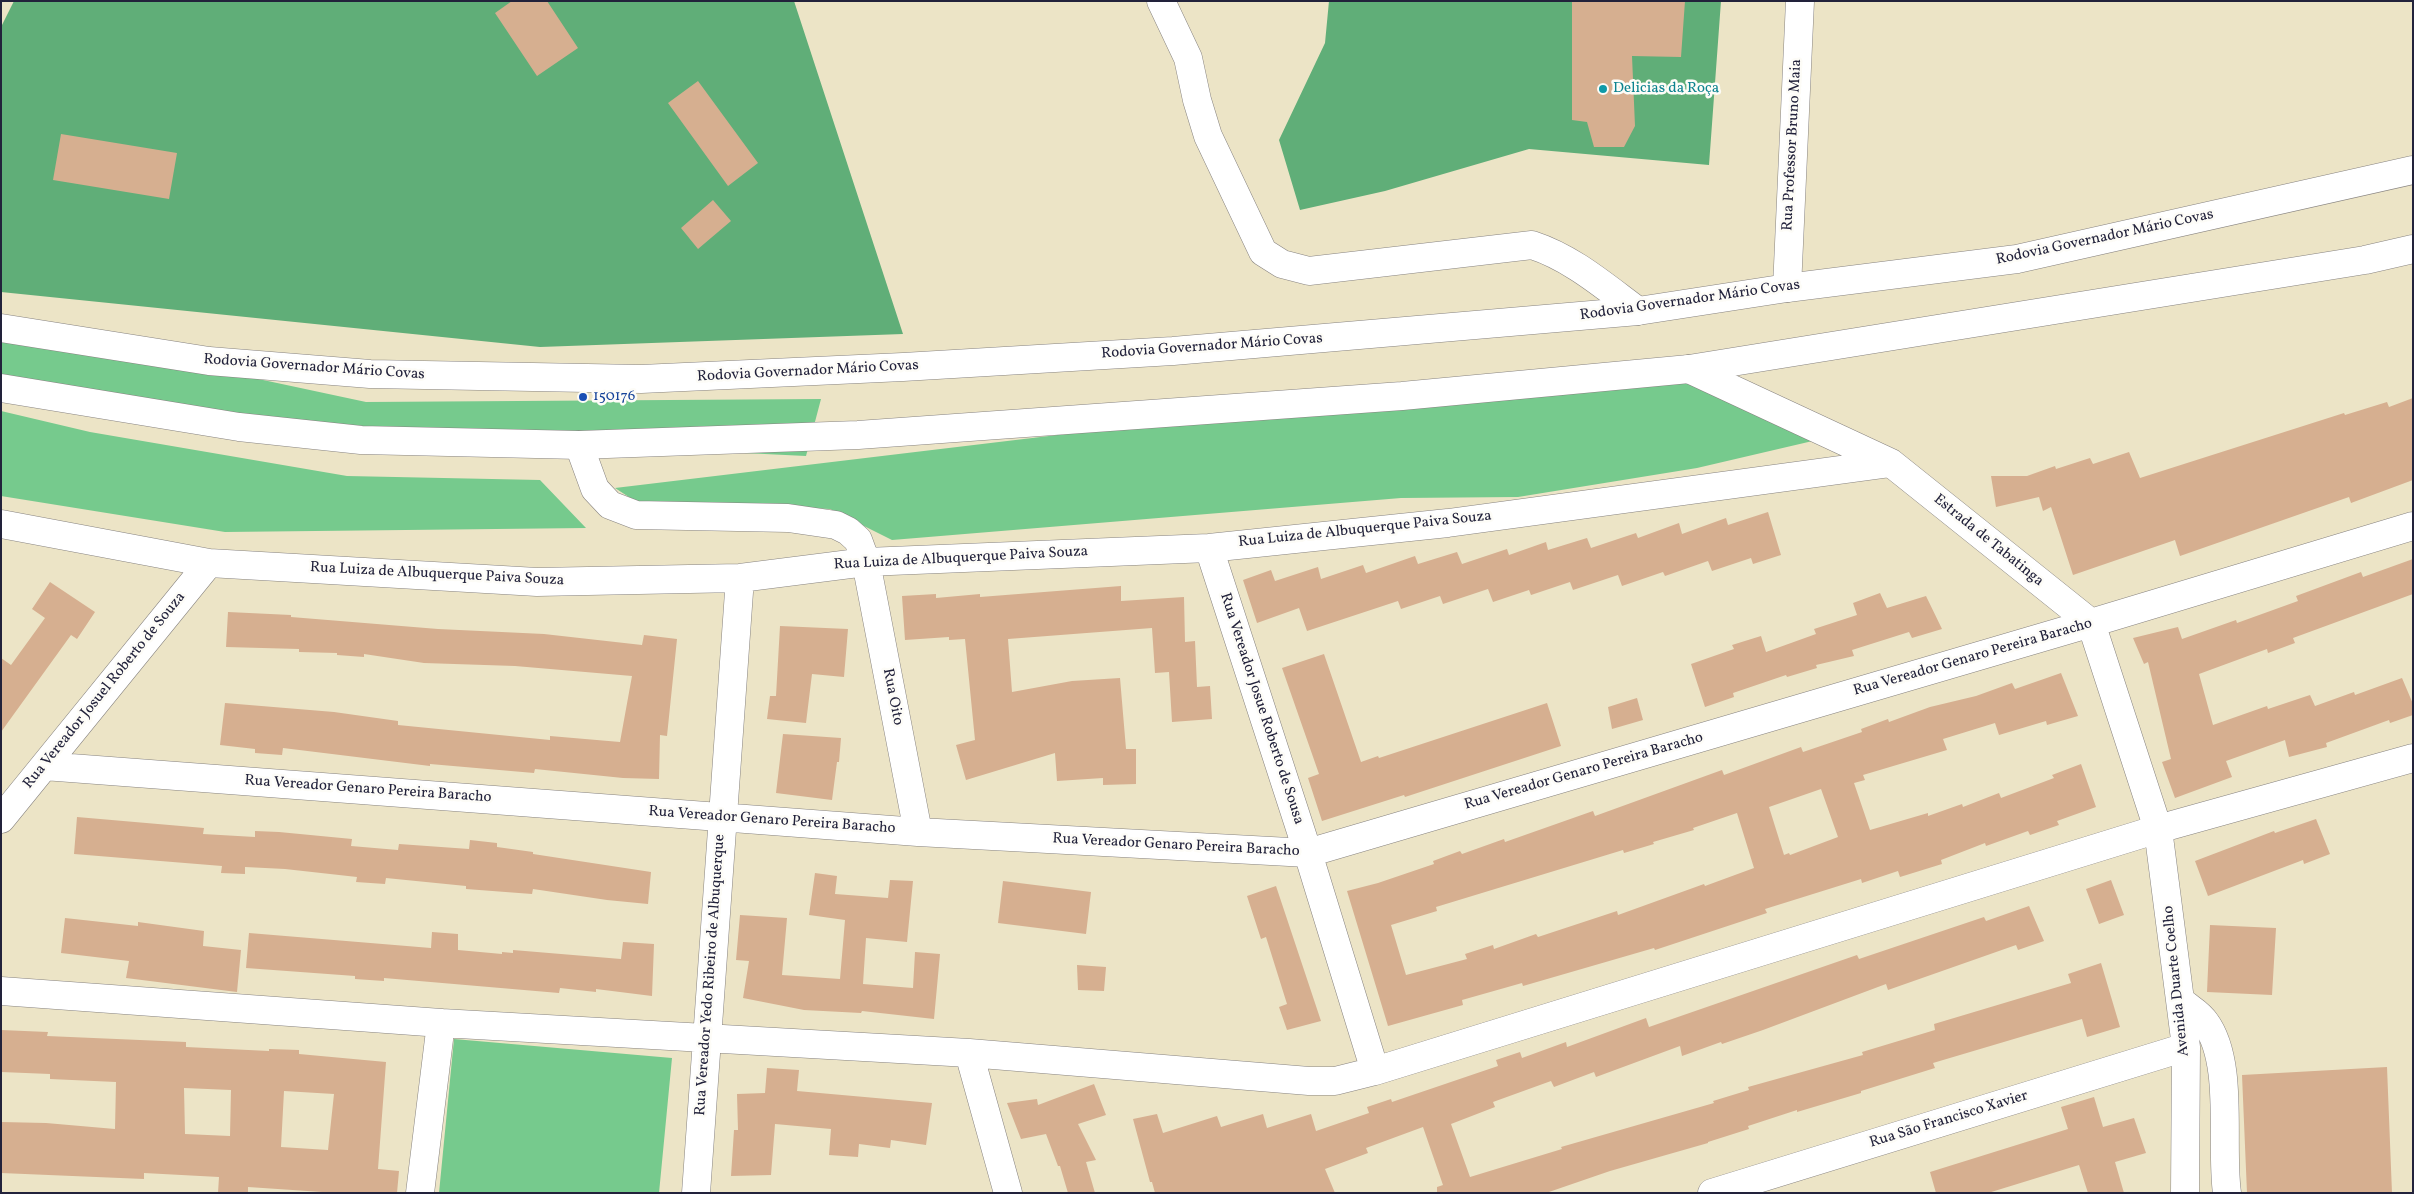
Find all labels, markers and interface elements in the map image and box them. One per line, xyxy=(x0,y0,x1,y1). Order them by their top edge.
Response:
street label: Rua Professor Bruno Maia xyxy=(1780,59,1806,231)
place label: Delicias da Roça xyxy=(1613,80,1719,98)
marker: Delicias da Roça xyxy=(1597,83,1609,95)
street label: Rodovia Governador Mário Covas xyxy=(1995,206,2215,270)
street label: Rodovia Governador Mário Covas xyxy=(1579,277,1801,325)
street label: Rodovia Governador Mário Covas xyxy=(1101,330,1323,364)
street label: Rodovia Governador Mário Covas xyxy=(203,351,425,385)
street label: Rodovia Governador Mário Covas xyxy=(697,357,919,387)
place label: 150176 xyxy=(593,388,635,406)
marker: 150176 xyxy=(577,391,589,403)
street label: Estrada de Tabatinga xyxy=(1929,491,2047,591)
street label: Rua Luiza de Albuquerque Paiva Souza xyxy=(1238,508,1492,552)
street label: Rua Luiza de Albuquerque Paiva Souza xyxy=(833,543,1089,575)
street label: Rua Luiza de Albuquerque Paiva Souza xyxy=(309,559,565,591)
street label: Rua Vereador Josuel Roberto de Souza xyxy=(20,589,190,793)
street label: Rua Vereador Josue Roberto de Sousa xyxy=(1215,591,1307,827)
street label: Rua Vereador Genaro Pereira Baracho xyxy=(1852,615,2094,701)
street label: Rua Oito xyxy=(878,667,906,727)
street label: Rua Vereador Genaro Pereira Baracho xyxy=(1463,729,1705,815)
street label: Rua Vereador Genaro Pereira Baracho xyxy=(244,772,492,808)
street label: Rua Vereador Genaro Pereira Baracho xyxy=(648,803,896,839)
street label: Rua Vereador Genaro Pereira Baracho xyxy=(1052,831,1300,861)
street label: Rua Vereador Yedo Ribeiro de Albuquerque xyxy=(692,834,730,1116)
street label: Avenida Duarte Coelho xyxy=(2160,905,2194,1057)
street label: Rua São Francisco Xavier xyxy=(1868,1087,2030,1153)

